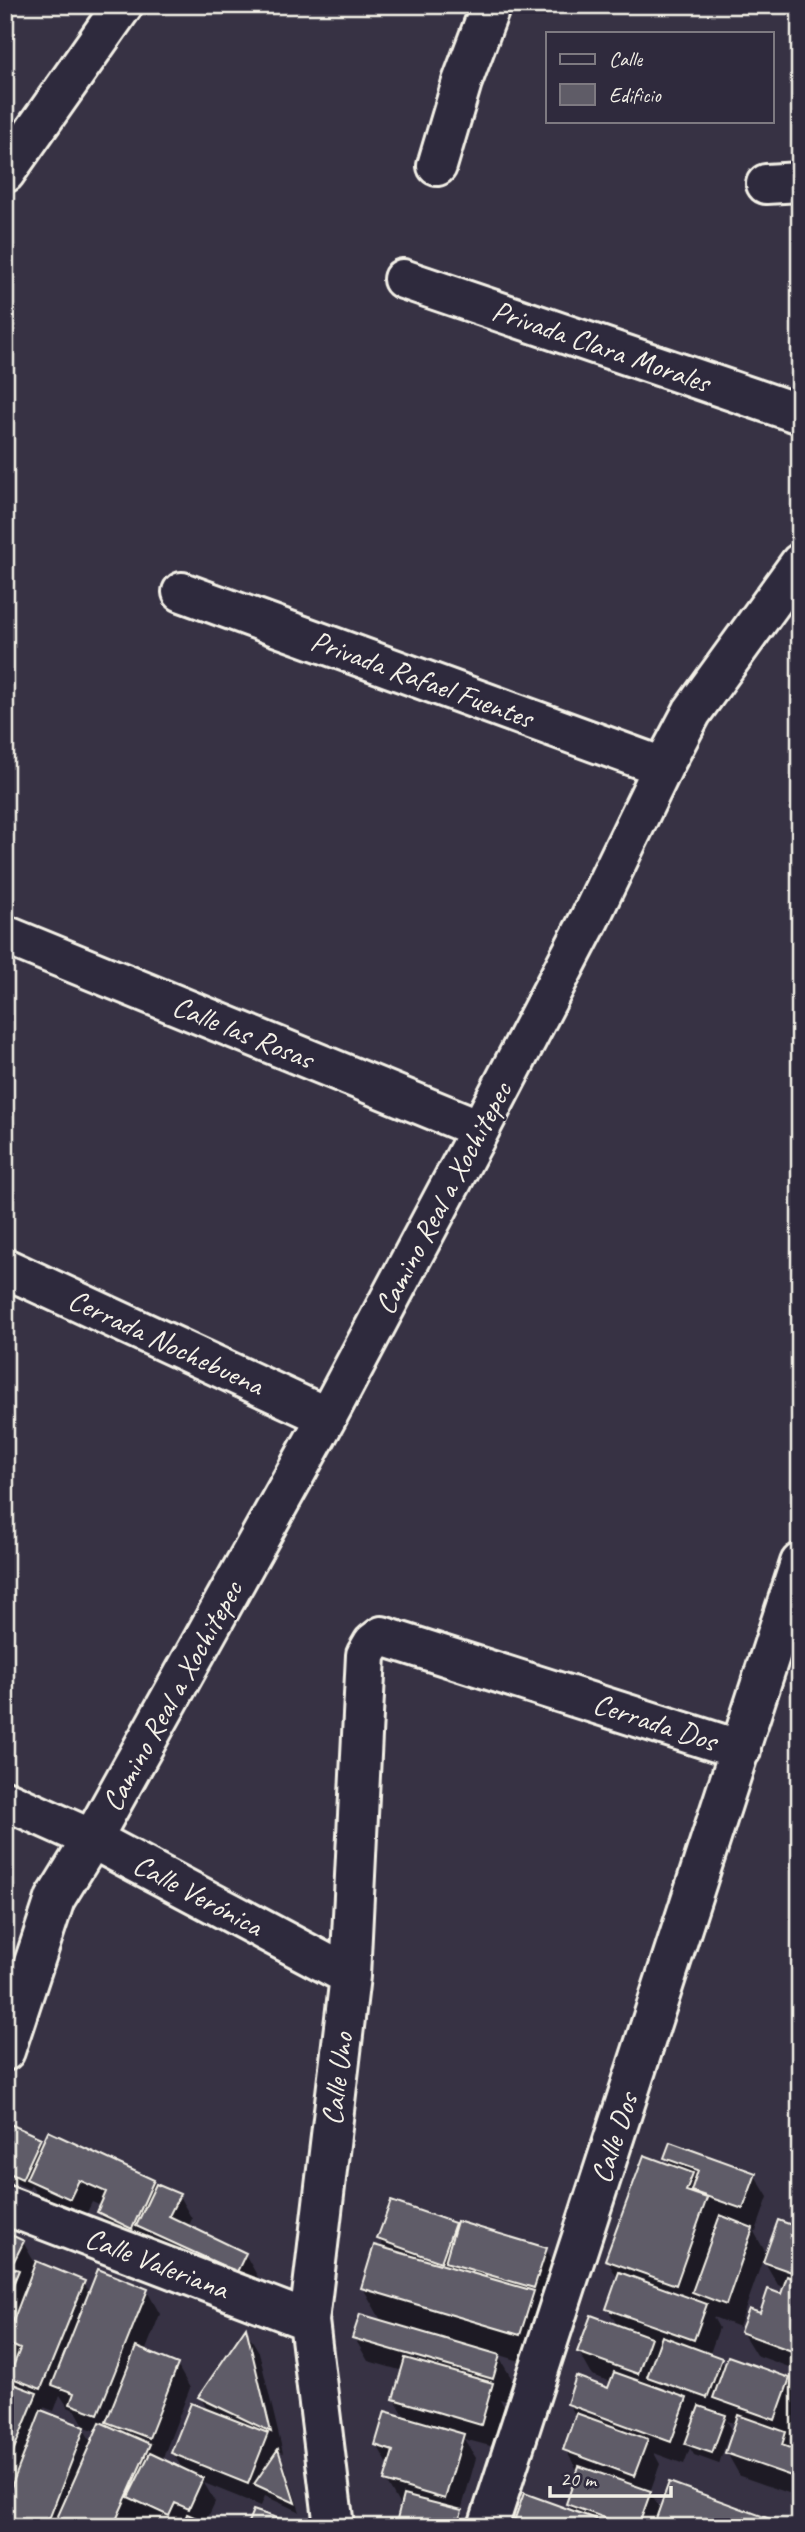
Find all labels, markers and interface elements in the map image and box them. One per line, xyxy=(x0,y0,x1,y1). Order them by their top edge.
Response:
legend xyxy=(546,32,774,122)
text: Calle xyxy=(609,46,643,72)
text: Edificio xyxy=(609,82,662,108)
street label: Privada Clara Morales xyxy=(487,291,717,402)
street label: Privada Rafael Fuentes xyxy=(306,621,541,738)
street label: Calle las Rosas xyxy=(167,987,321,1078)
street label: Camino Real a Xochitepec xyxy=(366,1074,521,1321)
street label: Cerrada Nochebuena xyxy=(62,1280,271,1405)
street label: Camino Real a Xochitepec xyxy=(93,1573,252,1818)
street label: Cerrada Dos xyxy=(589,1684,724,1761)
street label: Calle Verónica xyxy=(127,1845,271,1946)
street label: Calle Uno xyxy=(312,2029,362,2127)
street label: Calle Dos xyxy=(582,2085,647,2188)
street label: Calle Valeriana xyxy=(80,2218,236,2308)
scale bar xyxy=(550,2455,670,2499)
text: 20 m xyxy=(560,2466,598,2492)

